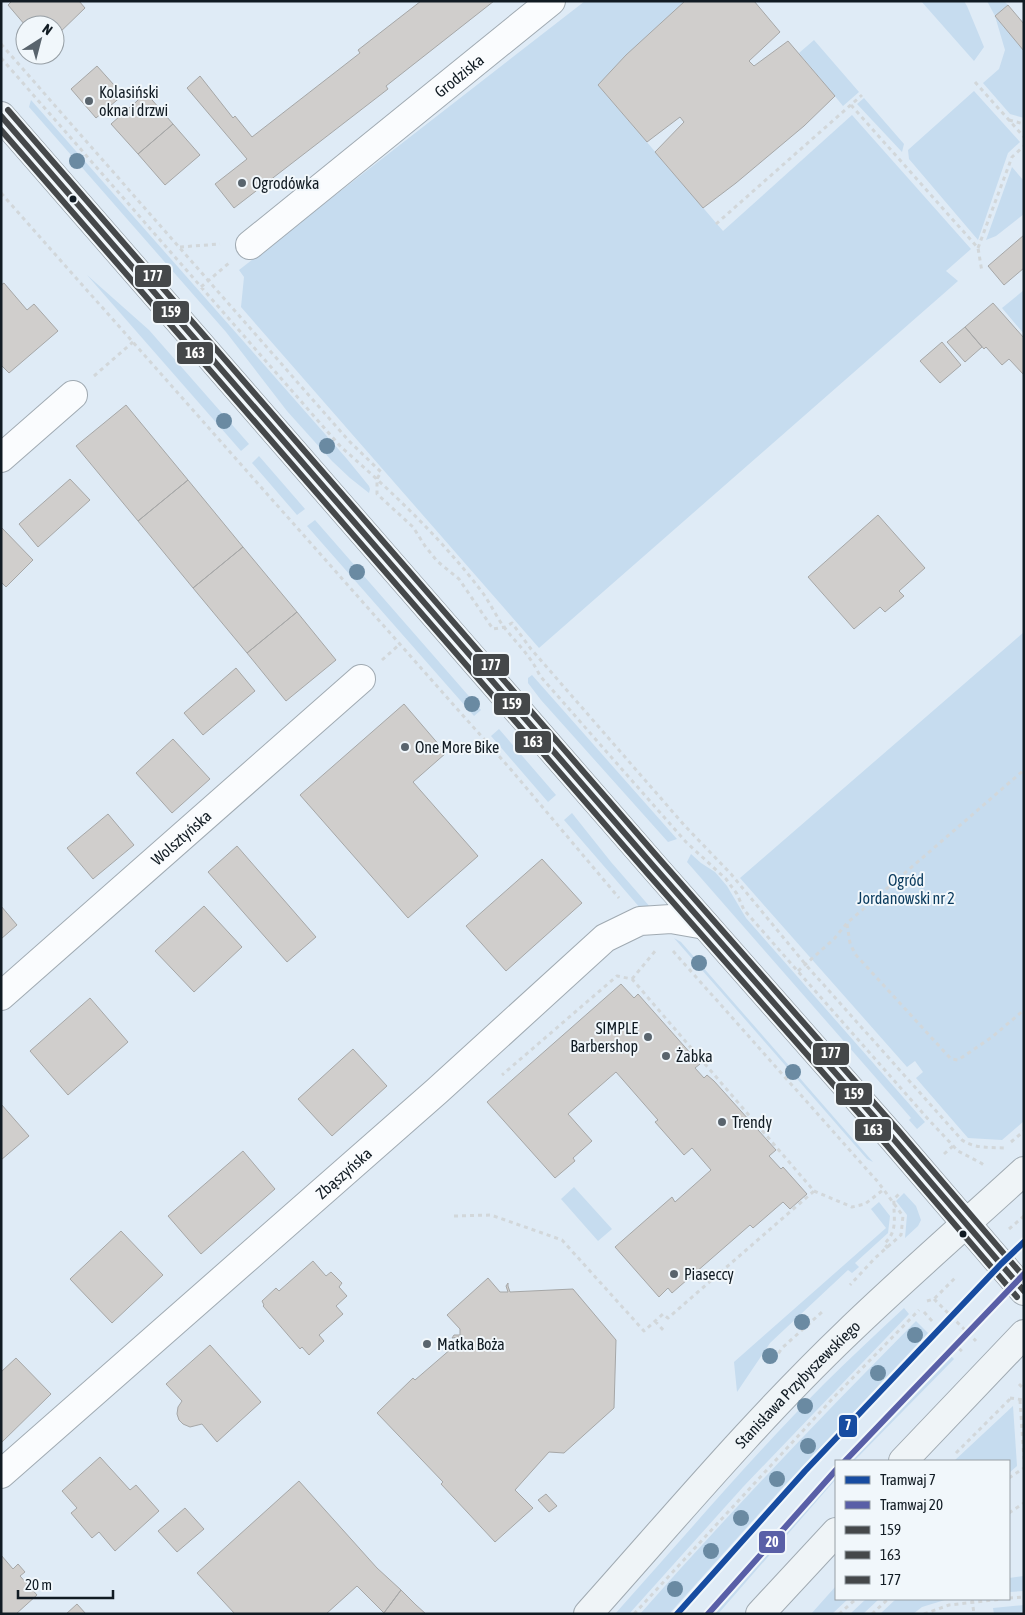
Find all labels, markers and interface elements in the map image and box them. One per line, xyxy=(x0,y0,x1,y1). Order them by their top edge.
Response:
north arrow xyxy=(15,15,65,65)
text: N xyxy=(40,21,56,38)
street label: Grodziska xyxy=(431,50,487,101)
place label: Kolasiński okna i drzwi xyxy=(99,83,168,119)
marker: Kolasiński okna i drzwi xyxy=(83,95,95,107)
place label: Ogrodówka xyxy=(252,174,319,193)
marker: Ogrodówka xyxy=(236,177,248,189)
unlabelled marker xyxy=(68,194,78,204)
line badge: 177 xyxy=(134,264,172,288)
text: 177 xyxy=(143,268,163,284)
line badge: 159 xyxy=(152,300,190,324)
text: 159 xyxy=(161,304,181,320)
line badge: 163 xyxy=(176,341,214,365)
text: 163 xyxy=(185,345,205,361)
line badge: 177 xyxy=(472,653,510,677)
text: 177 xyxy=(481,657,501,673)
line badge: 159 xyxy=(493,692,531,716)
text: 159 xyxy=(502,696,522,712)
line badge: 163 xyxy=(514,730,552,754)
text: 163 xyxy=(523,734,543,750)
place label: One More Bike xyxy=(415,738,499,756)
marker: One More Bike xyxy=(399,741,411,753)
street label: Wolsztyńska xyxy=(148,806,215,868)
park label: Ogród Jordanowski nr 2 xyxy=(857,871,955,907)
place label: SIMPLE Barbershop xyxy=(570,1019,638,1056)
marker: SIMPLE Barbershop xyxy=(642,1031,654,1043)
line badge: 177 xyxy=(812,1042,850,1066)
text: 177 xyxy=(821,1045,841,1061)
place label: Żabka xyxy=(676,1047,713,1065)
marker: Żabka xyxy=(660,1050,672,1062)
line badge: 159 xyxy=(835,1082,873,1106)
text: 159 xyxy=(844,1086,864,1102)
place label: Trendy xyxy=(732,1113,772,1132)
marker: Trendy xyxy=(716,1116,728,1128)
line badge: 163 xyxy=(854,1118,892,1142)
text: 163 xyxy=(863,1122,883,1138)
street label: Zbąszyńska xyxy=(312,1144,375,1202)
unlabelled marker xyxy=(958,1229,968,1239)
place label: Piaseccy xyxy=(684,1265,734,1284)
marker: Piaseccy xyxy=(668,1268,680,1280)
street label: Stanisława Przybyszewskiego xyxy=(731,1317,863,1452)
place label: Matka Boża xyxy=(437,1335,505,1353)
marker: Matka Boża xyxy=(421,1338,433,1350)
line badge: 7 xyxy=(838,1414,858,1438)
text: 7 xyxy=(845,1417,851,1433)
legend xyxy=(835,1460,1010,1600)
text: Tramwaj 7 xyxy=(880,1471,936,1488)
text: Tramwaj 20 xyxy=(880,1496,943,1513)
text: 159 xyxy=(880,1521,901,1538)
line badge: 20 xyxy=(758,1530,786,1554)
text: 20 xyxy=(765,1534,779,1550)
text: 163 xyxy=(880,1546,901,1563)
scale bar xyxy=(18,1568,112,1600)
text: 177 xyxy=(880,1571,901,1588)
text: 20 m xyxy=(25,1576,52,1593)

